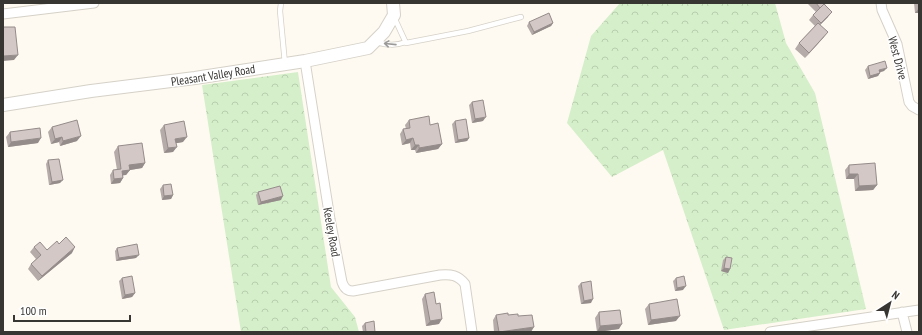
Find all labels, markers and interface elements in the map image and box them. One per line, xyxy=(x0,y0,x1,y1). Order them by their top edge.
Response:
street label: West Drive xyxy=(885,35,911,81)
one-way arrow xyxy=(384,41,397,48)
street label: Pleasant Valley Road xyxy=(170,61,256,89)
street label: Keeley Road xyxy=(320,206,344,258)
north arrow xyxy=(870,283,910,323)
text: N xyxy=(889,287,902,302)
scale bar xyxy=(14,297,130,323)
text: 100 m xyxy=(20,303,47,318)

